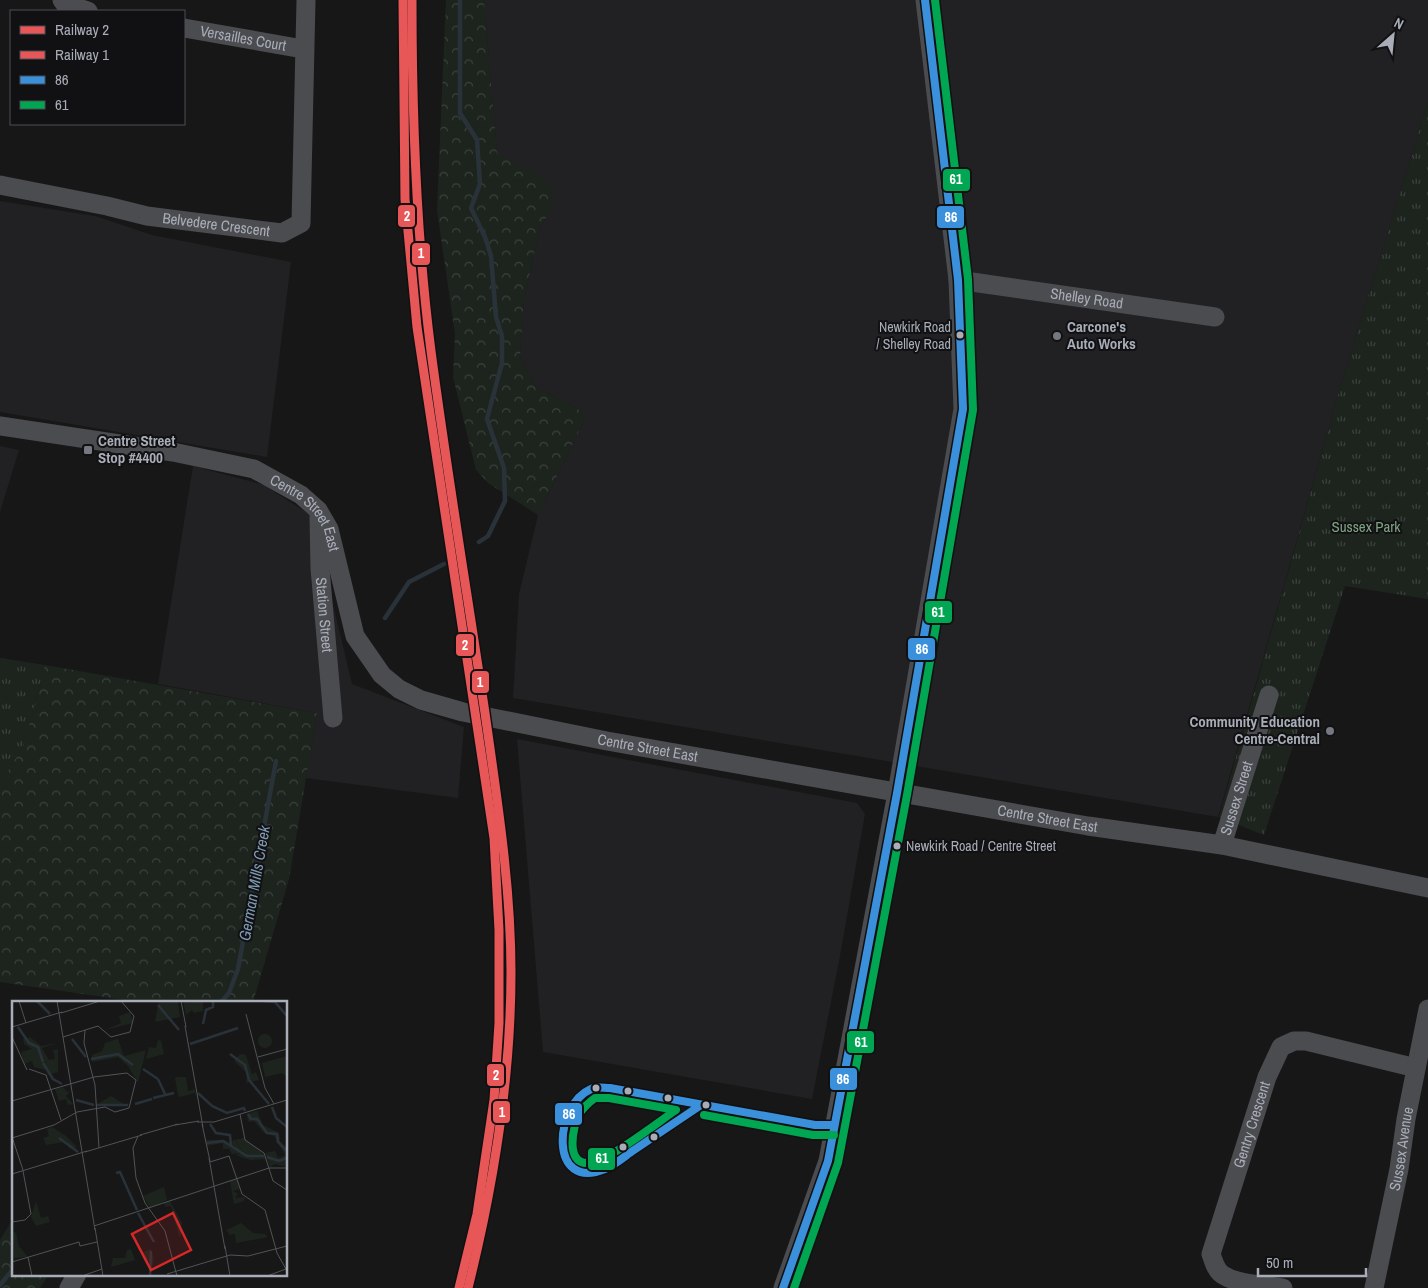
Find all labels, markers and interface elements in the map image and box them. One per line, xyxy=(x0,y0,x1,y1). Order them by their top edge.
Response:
legend xyxy=(10,10,185,125)
north arrow xyxy=(1368,10,1418,60)
text: N xyxy=(1391,14,1407,33)
text: Railway 2 xyxy=(55,19,109,40)
street label: Versailles Court xyxy=(199,20,288,56)
text: Railway 1 xyxy=(55,44,109,65)
text: 86 xyxy=(55,69,69,90)
text: 61 xyxy=(55,94,69,115)
line badge: 61 xyxy=(942,168,971,192)
text: 61 xyxy=(950,170,963,188)
line badge: 2 xyxy=(397,204,416,228)
line badge: 86 xyxy=(936,205,965,229)
street label: Belvedere Crescent xyxy=(161,207,272,241)
text: 2 xyxy=(404,207,410,225)
text: 86 xyxy=(945,208,957,226)
line badge: 1 xyxy=(411,242,431,266)
text: 1 xyxy=(418,244,425,262)
street label: Shelley Road xyxy=(1049,282,1124,314)
place label: Carcone's Auto Works xyxy=(1067,316,1136,354)
place label: Newkirk Road / Shelley Road xyxy=(876,318,951,353)
marker: Newkirk Road / Shelley Road xyxy=(955,330,965,340)
marker: Carcone's Auto Works xyxy=(1051,330,1063,342)
place label: Centre Street Stop #4400 xyxy=(98,430,175,468)
marker: Centre Street Stop #4400 xyxy=(82,444,94,456)
street label: Centre Street East xyxy=(266,469,345,554)
park label: Sussex Park xyxy=(1331,516,1401,537)
street label: Station Street xyxy=(311,576,338,654)
line badge: 61 xyxy=(924,600,953,624)
text: 61 xyxy=(932,603,945,621)
line badge: 2 xyxy=(455,633,475,657)
text: 2 xyxy=(462,636,468,654)
line badge: 86 xyxy=(907,637,936,661)
text: 86 xyxy=(916,640,928,658)
line badge: 1 xyxy=(471,670,490,694)
text: 1 xyxy=(477,673,484,691)
place label: Community Education Centre-Central xyxy=(1189,711,1320,749)
marker: Community Education Centre-Central xyxy=(1324,725,1336,737)
street label: Centre Street East xyxy=(596,728,700,767)
street label: Sussex Street xyxy=(1215,758,1258,838)
street label: Centre Street East xyxy=(996,799,1099,837)
water label: German Mills Creek xyxy=(233,823,275,942)
place label: Newkirk Road / Centre Street xyxy=(906,837,1056,855)
marker: Newkirk Road / Centre Street xyxy=(892,841,902,851)
inset map xyxy=(12,1001,288,1276)
line badge: 61 xyxy=(846,1030,875,1054)
text: 61 xyxy=(855,1033,868,1051)
line badge: 2 xyxy=(486,1063,505,1087)
text: 2 xyxy=(493,1066,499,1084)
line badge: 86 xyxy=(829,1067,858,1091)
text: 86 xyxy=(837,1070,849,1088)
street label: Gentry Crescent xyxy=(1228,1078,1275,1171)
unlabelled marker xyxy=(591,1083,601,1093)
unlabelled marker xyxy=(623,1086,633,1096)
unlabelled marker xyxy=(663,1093,673,1103)
line badge: 1 xyxy=(492,1100,511,1124)
unlabelled marker xyxy=(701,1100,711,1110)
line badge: 86 xyxy=(554,1102,583,1126)
text: 1 xyxy=(499,1103,506,1121)
text: 86 xyxy=(563,1105,575,1123)
street label: Sussex Avenue xyxy=(1384,1105,1418,1193)
unlabelled marker xyxy=(649,1132,659,1142)
unlabelled marker xyxy=(618,1142,628,1152)
line badge: 61 xyxy=(587,1147,616,1171)
text: 61 xyxy=(596,1149,609,1167)
scale bar xyxy=(1258,1246,1366,1278)
text: 50 m xyxy=(1266,1252,1293,1273)

